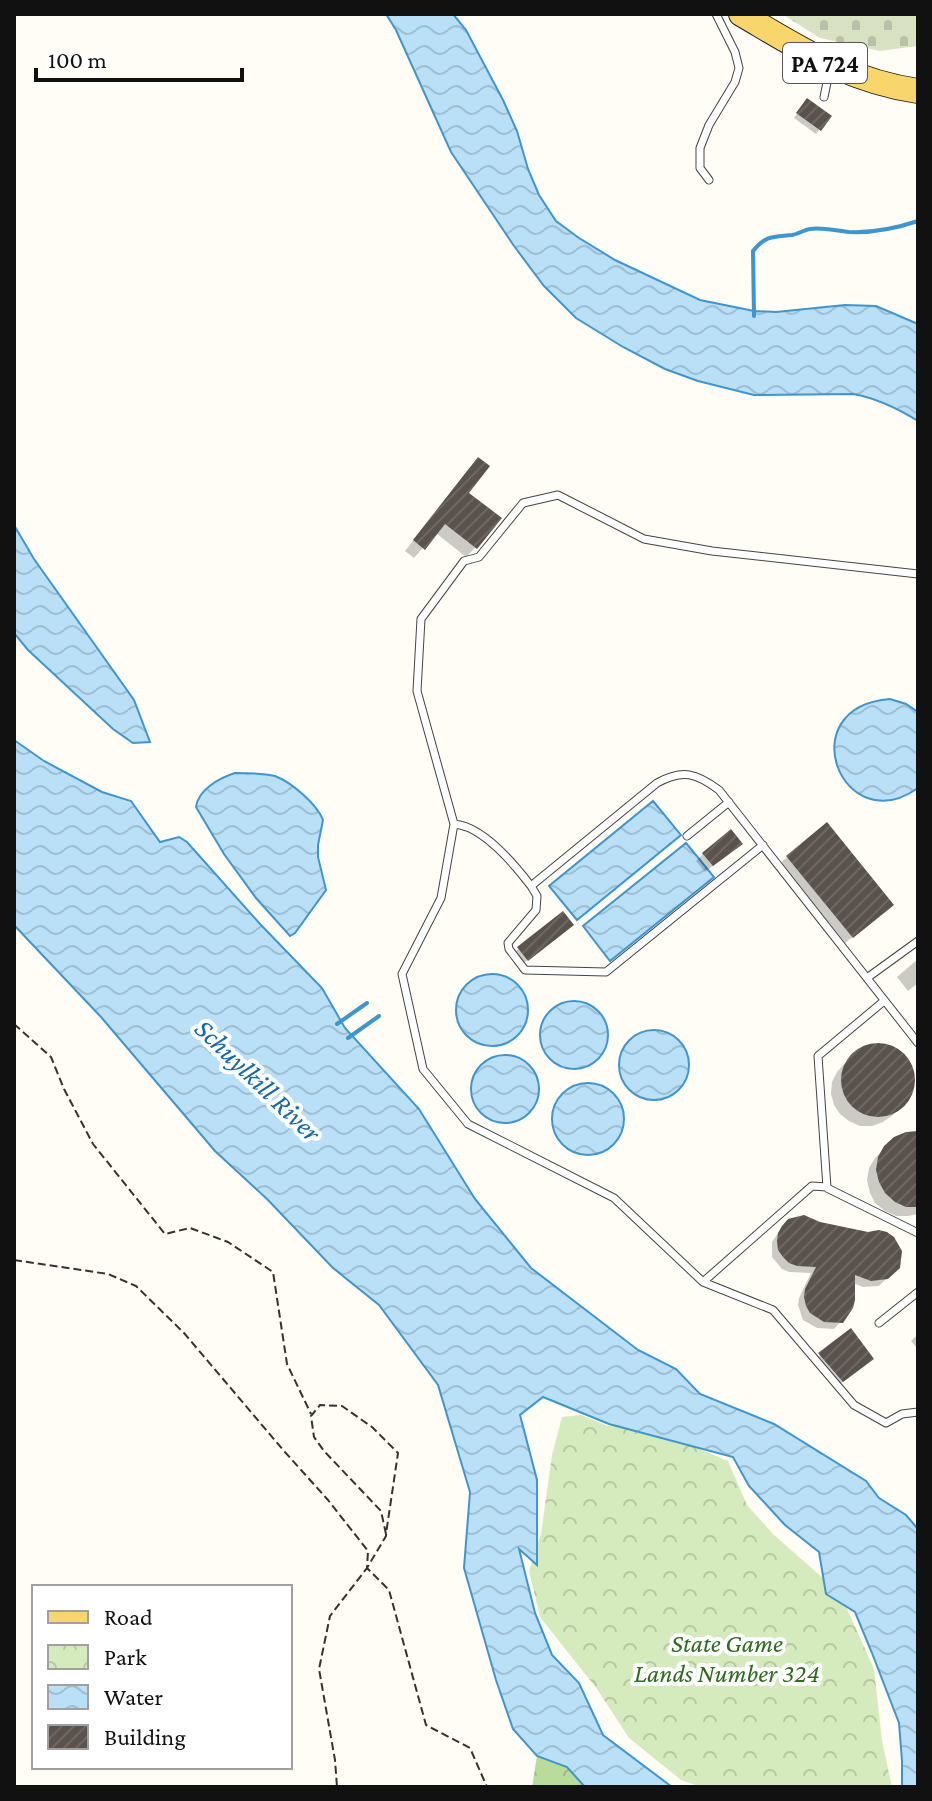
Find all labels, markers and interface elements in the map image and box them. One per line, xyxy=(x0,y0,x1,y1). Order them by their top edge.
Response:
scale bar xyxy=(36,32,242,82)
road number: PA 724 xyxy=(783,43,867,83)
text: 100 m xyxy=(48,46,107,73)
water label: Schuylkill River xyxy=(189,1012,328,1148)
legend xyxy=(32,1585,292,1769)
text: Road xyxy=(104,1603,153,1630)
park label: State Game Lands Number 324 xyxy=(634,1629,820,1688)
text: Park xyxy=(104,1643,147,1670)
text: Water xyxy=(104,1683,163,1710)
text: Building xyxy=(104,1723,186,1750)

